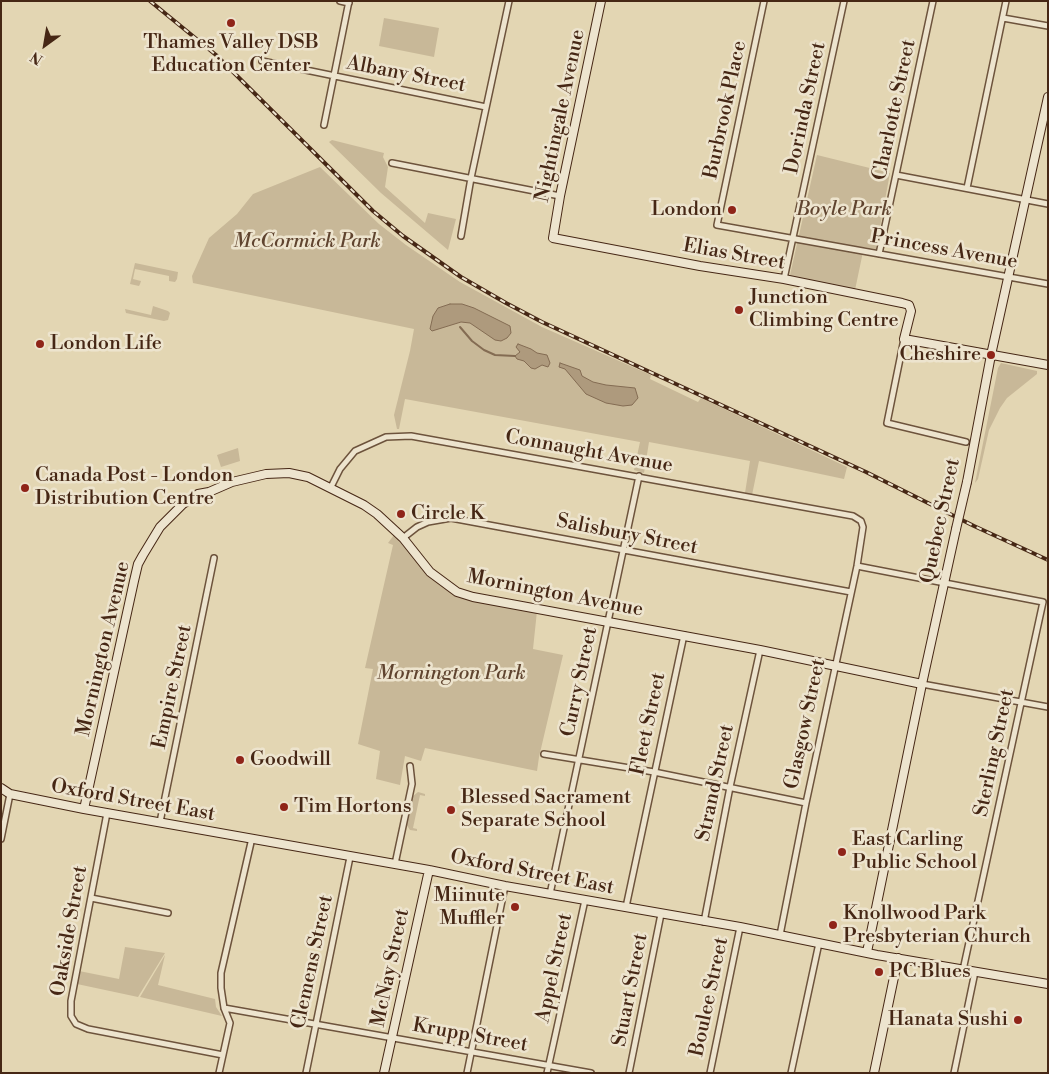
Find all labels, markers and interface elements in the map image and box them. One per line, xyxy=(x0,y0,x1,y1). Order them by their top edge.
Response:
marker: Thames Valley DSB Education Center xyxy=(225,17,237,29)
north arrow xyxy=(20,20,70,70)
street label: Nightingale Avenue xyxy=(531,27,591,205)
place label: Thames Valley DSB Education Center xyxy=(143,31,319,78)
street label: Charlotte Street xyxy=(868,37,922,183)
street label: Burbrook Place xyxy=(700,39,752,181)
street label: Dorinda Street xyxy=(780,40,832,176)
text: N xyxy=(28,47,47,68)
street label: Albany Street xyxy=(344,52,468,98)
place label: London xyxy=(651,198,722,222)
park label: Boyle Park xyxy=(796,198,892,222)
marker: London xyxy=(726,204,738,216)
street label: Princess Avenue xyxy=(869,225,1019,275)
park label: McCormick Park xyxy=(233,230,381,254)
street label: Elias Street xyxy=(681,234,787,276)
place label: Junction Climbing Centre xyxy=(749,286,899,333)
marker: Junction Climbing Centre xyxy=(733,304,745,316)
place label: London Life xyxy=(50,332,162,356)
marker: London Life xyxy=(34,338,46,350)
place label: Cheshire xyxy=(899,343,981,367)
marker: Cheshire xyxy=(985,349,997,361)
street label: Connaught Avenue xyxy=(503,425,675,479)
street label: Quebec Street xyxy=(916,456,966,586)
place label: Canada Post - London Distribution Centre xyxy=(35,464,233,511)
marker: Canada Post - London Distribution Centre xyxy=(19,482,31,494)
place label: Circle K xyxy=(411,502,484,526)
marker: Circle K xyxy=(395,508,407,520)
street label: Salisbury Street xyxy=(554,510,700,560)
street label: Mornington Avenue xyxy=(72,559,136,739)
street label: Mornington Avenue xyxy=(465,565,645,623)
street label: Empire Street xyxy=(148,623,198,751)
street label: Curry Street xyxy=(557,625,603,739)
street label: Glasgow Street xyxy=(780,656,832,792)
park label: Mornington Park xyxy=(376,662,526,686)
street label: Fleet Street xyxy=(626,670,672,778)
street label: Sterling Street xyxy=(970,687,1020,819)
street label: Strand Street xyxy=(692,722,740,844)
place label: Goodwill xyxy=(250,748,331,772)
marker: Goodwill xyxy=(234,754,246,766)
street label: Oxford Street East xyxy=(49,775,217,827)
place label: Blessed Sacrament Separate School xyxy=(461,786,631,833)
place label: Tim Hortons xyxy=(294,795,411,819)
marker: Tim Hortons xyxy=(278,801,290,813)
marker: Blessed Sacrament Separate School xyxy=(445,804,457,816)
place label: East Carling Public School xyxy=(852,828,977,875)
street label: Oxford Street East xyxy=(448,845,616,901)
marker: East Carling Public School xyxy=(836,846,848,858)
street label: Oakside Street xyxy=(47,864,93,998)
place label: Miinute Muffler xyxy=(434,884,505,931)
street label: Clemens Street xyxy=(287,893,339,1031)
marker: Miinute Muffler xyxy=(509,901,521,913)
place label: Knollwood Park Presbyterian Church xyxy=(843,902,1031,949)
street label: McNay Street xyxy=(367,907,415,1029)
street label: Appel Street xyxy=(532,911,578,1025)
marker: Knollwood Park Presbyterian Church xyxy=(827,919,839,931)
street label: Stuart Street xyxy=(608,931,654,1049)
street label: Boulee Street xyxy=(686,935,734,1059)
place label: PC Blues xyxy=(889,960,971,984)
marker: PC Blues xyxy=(873,966,885,978)
place label: Hanata Sushi xyxy=(888,1008,1008,1032)
street label: Krupp Street xyxy=(410,1014,530,1058)
marker: Hanata Sushi xyxy=(1012,1014,1024,1026)

